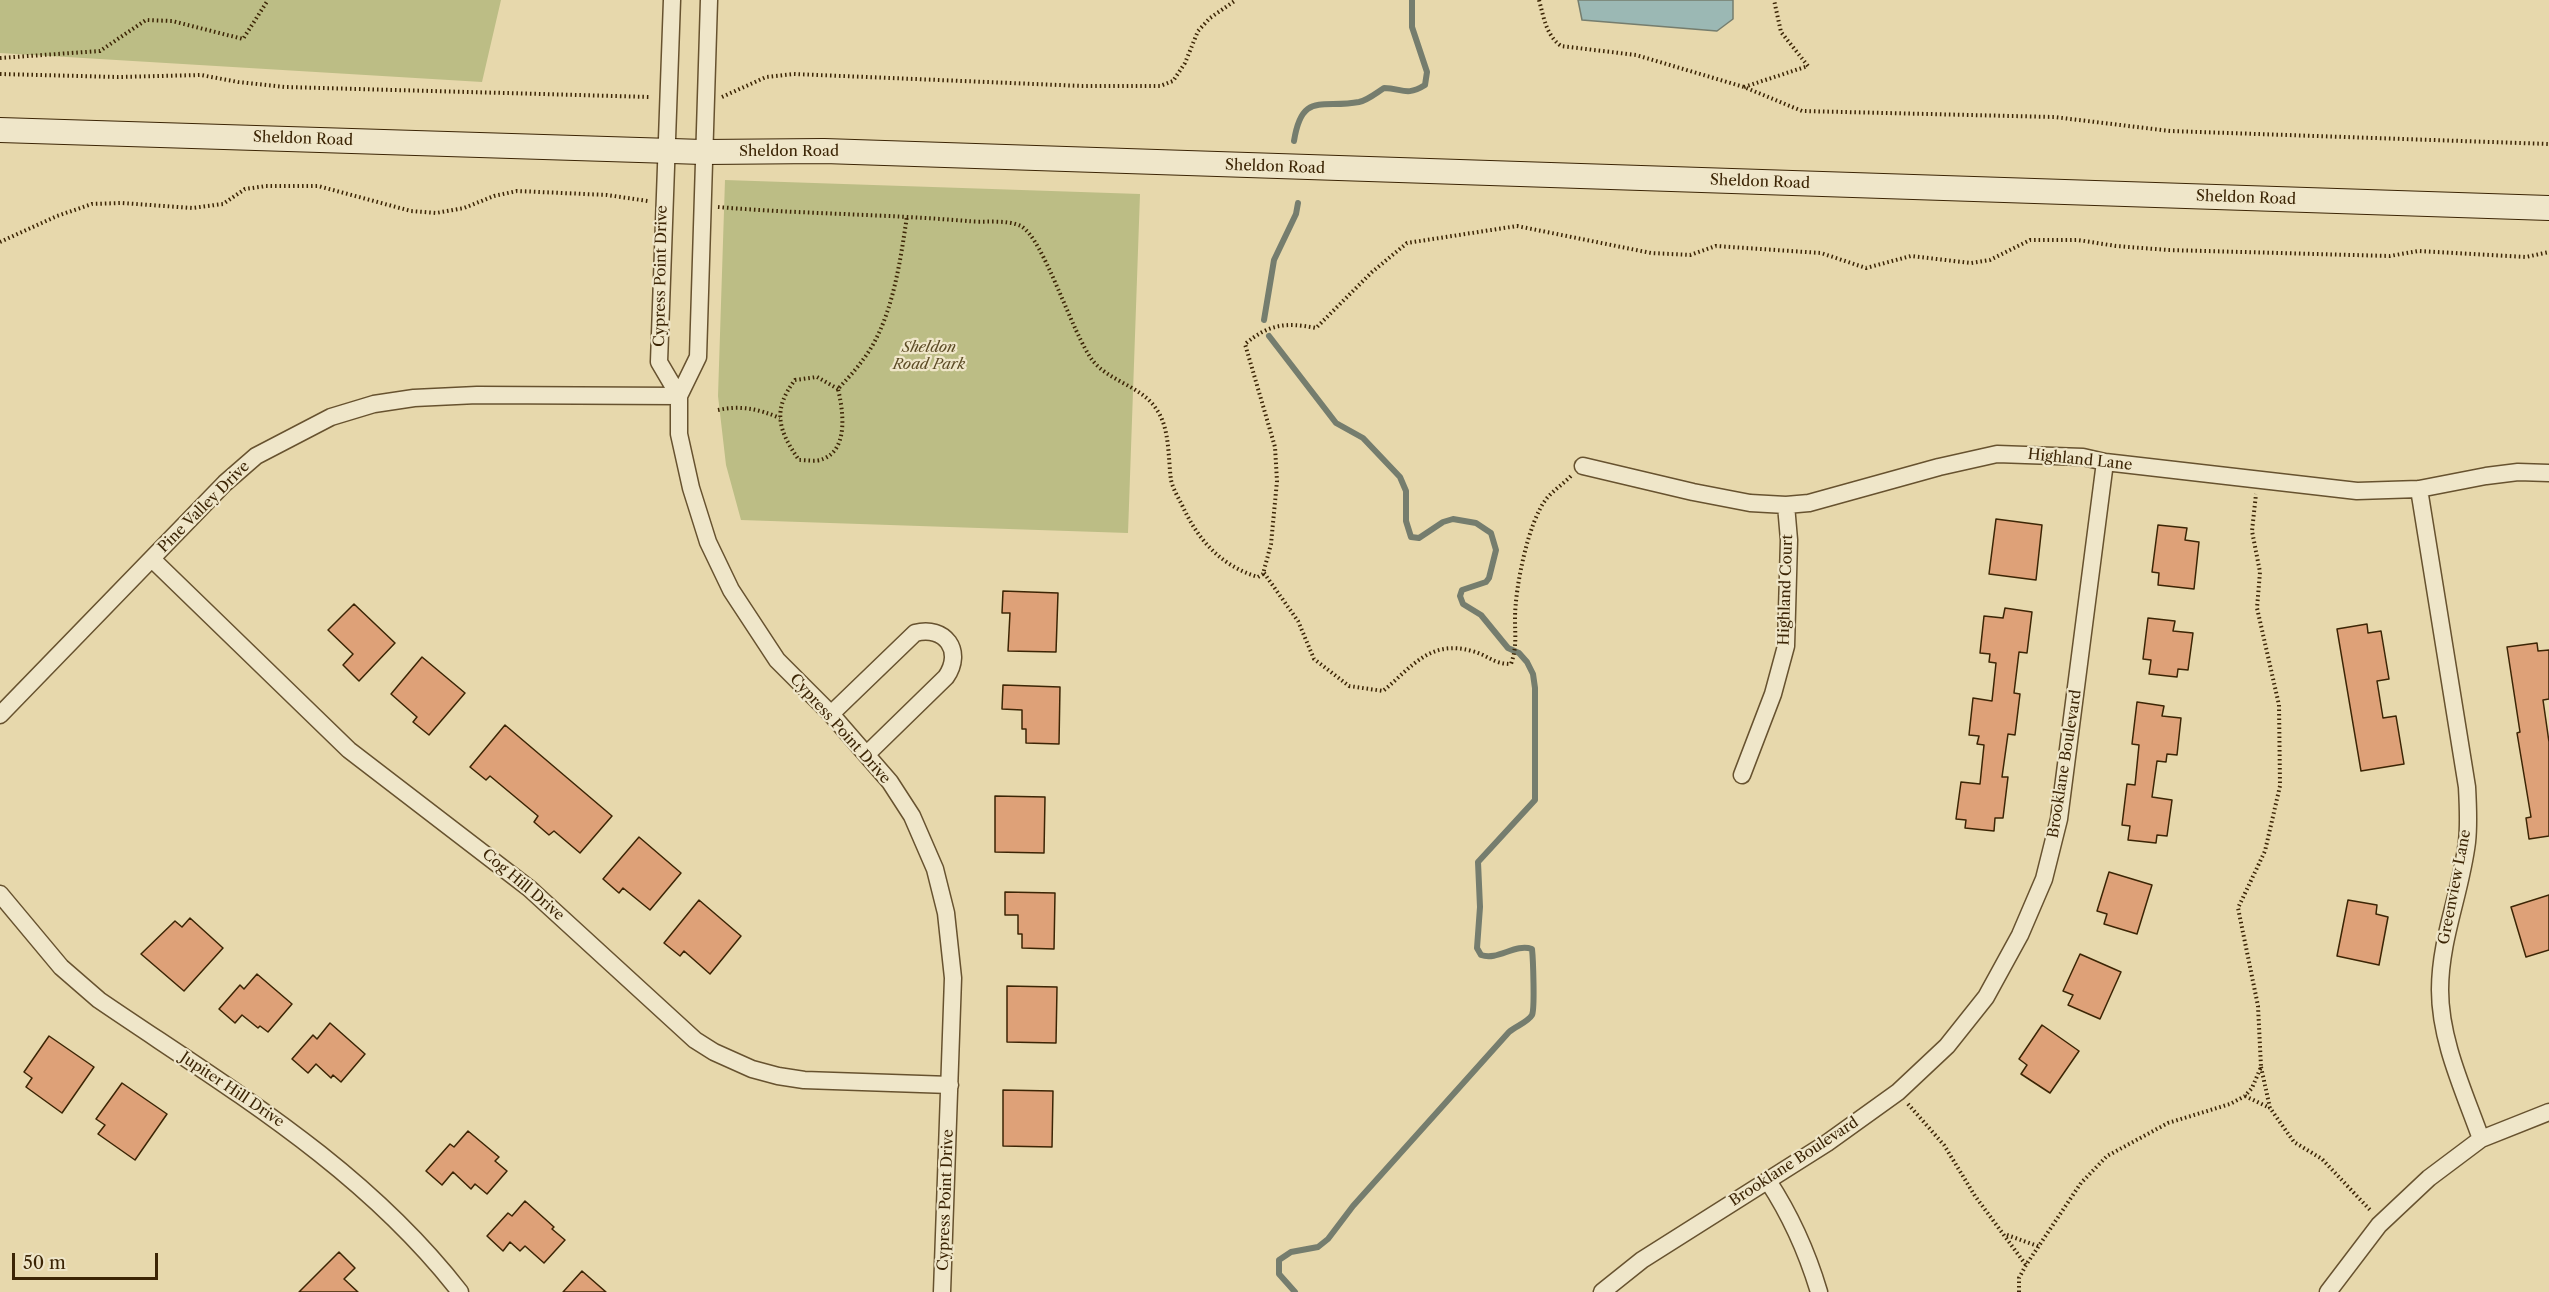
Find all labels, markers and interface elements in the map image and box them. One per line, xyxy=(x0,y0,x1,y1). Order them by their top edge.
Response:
street label: Sheldon Road xyxy=(253,128,353,150)
street label: Sheldon Road xyxy=(739,143,839,161)
street label: Sheldon Road xyxy=(1225,156,1325,178)
street label: Sheldon Road xyxy=(1710,171,1810,193)
street label: Sheldon Road xyxy=(2196,187,2296,209)
street label: Cypress Point Drive xyxy=(651,205,671,347)
park label: Sheldon Road Park xyxy=(893,339,965,374)
street label: Highland Lane xyxy=(2027,446,2133,474)
street label: Pine Valley Drive xyxy=(155,458,253,556)
street label: Highland Court xyxy=(1775,534,1797,646)
street label: Cypress Point Drive xyxy=(786,670,894,788)
street label: Brooklane Boulevard xyxy=(2044,688,2086,840)
street label: Greenview Lane xyxy=(2435,828,2475,946)
street label: Cog Hill Drive xyxy=(478,845,568,925)
street label: Jupiter Hill Drive xyxy=(177,1049,287,1131)
street label: Brooklane Boulevard xyxy=(1726,1114,1862,1210)
street label: Cypress Point Drive xyxy=(935,1129,957,1271)
scale bar xyxy=(15,1241,160,1279)
text: 50 m xyxy=(23,1252,66,1274)

